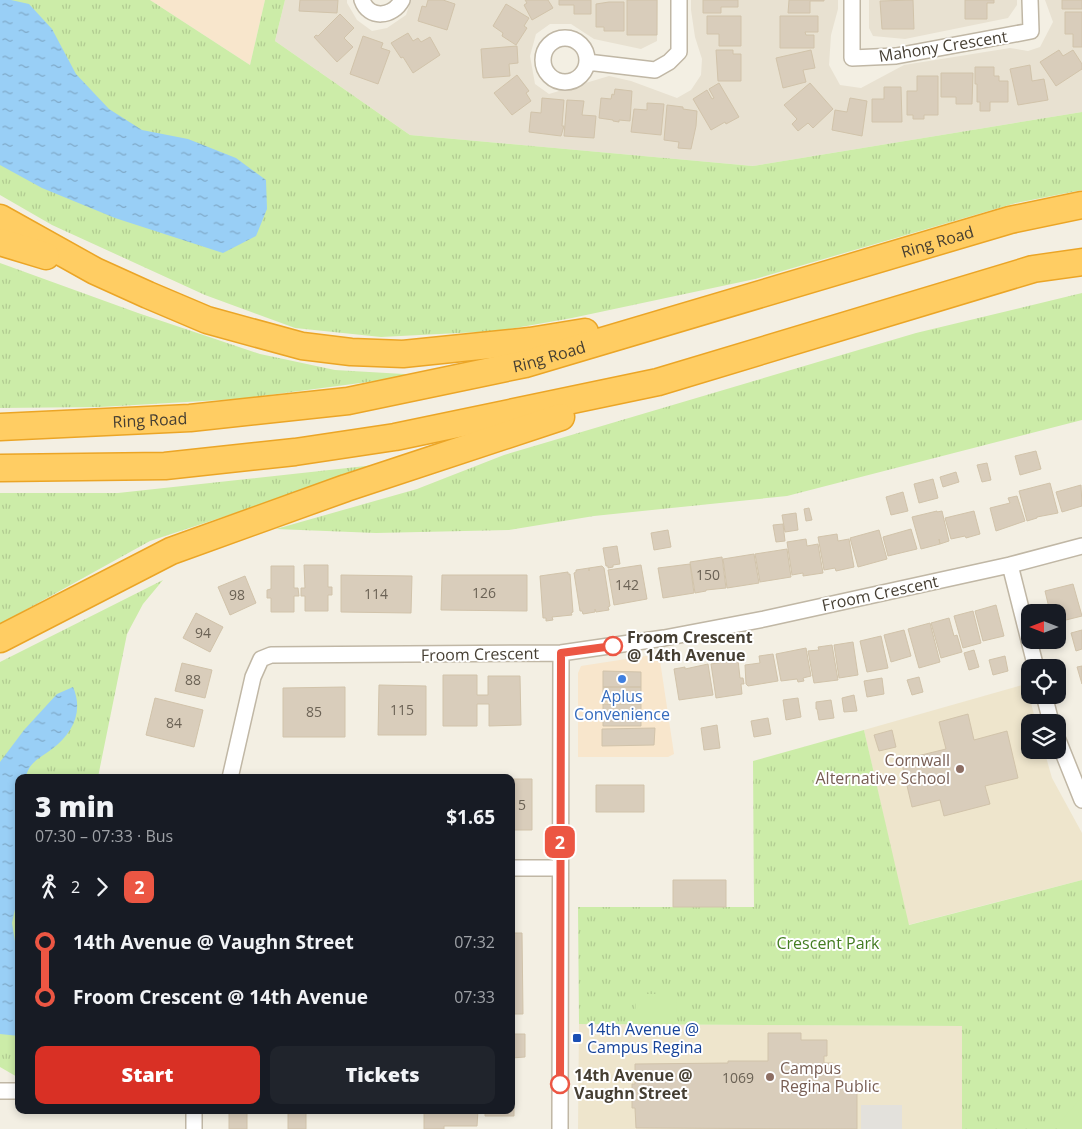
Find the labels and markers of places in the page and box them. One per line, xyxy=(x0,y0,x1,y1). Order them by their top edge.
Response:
place label: Froom Crescent @ 14th Avenue xyxy=(627,626,753,666)
marker: Froom Crescent @ 14th Avenue xyxy=(603,636,623,656)
marker: Aplus Convenience xyxy=(616,673,628,685)
place label: Aplus Convenience xyxy=(574,685,670,725)
place label: Cornwall Alternative School xyxy=(816,749,950,789)
marker: Cornwall Alternative School xyxy=(954,763,966,775)
place label: 14th Avenue @ Campus Regina xyxy=(587,1018,702,1058)
marker: 14th Avenue @ Campus Regina xyxy=(571,1032,583,1044)
place label: Campus Regina Public xyxy=(780,1057,880,1097)
place label: 14th Avenue @ Vaughn Street xyxy=(574,1064,693,1104)
marker: Campus Regina Public xyxy=(764,1071,776,1083)
marker: 14th Avenue @ Vaughn Street xyxy=(550,1074,570,1094)

